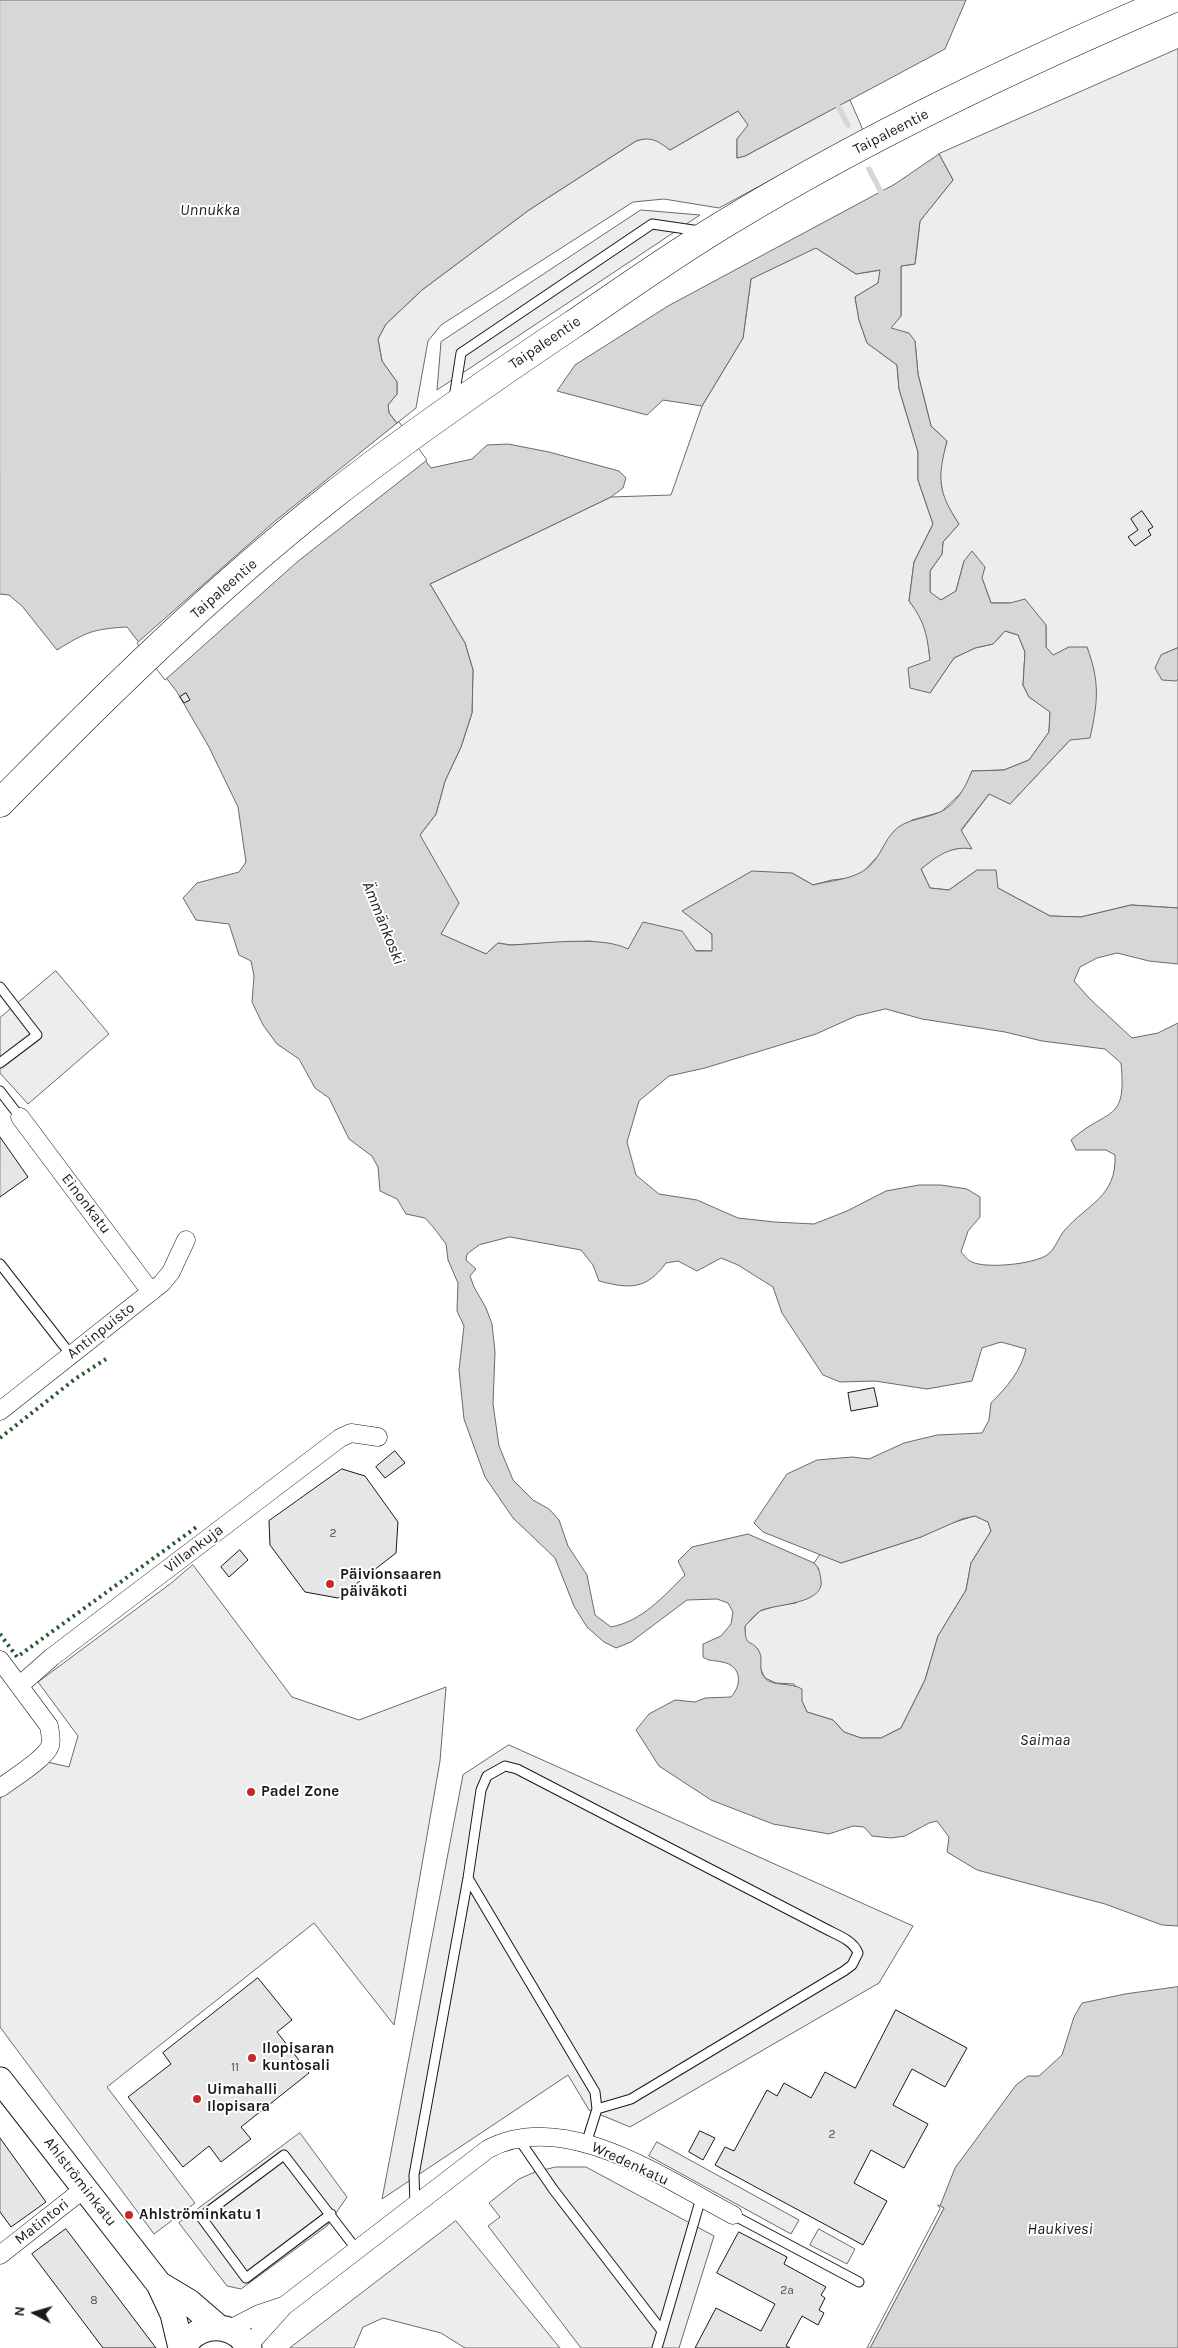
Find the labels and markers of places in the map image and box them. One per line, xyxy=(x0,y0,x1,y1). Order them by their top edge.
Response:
place label: Päivionsaaren päiväkoti xyxy=(340,1566,442,1601)
marker: Päivionsaaren päiväkoti xyxy=(324,1578,336,1590)
place label: Padel Zone xyxy=(261,1783,339,1801)
marker: Padel Zone xyxy=(245,1786,257,1798)
place label: Ilopisaran kuntosali xyxy=(262,2040,334,2075)
marker: Ilopisaran kuntosali xyxy=(246,2052,258,2064)
place label: Uimahalli Ilopisara xyxy=(207,2081,277,2116)
marker: Uimahalli Ilopisara xyxy=(191,2093,203,2105)
place label: Ahlströminkatu 1 xyxy=(139,2206,261,2224)
marker: Ahlströminkatu 1 xyxy=(123,2209,135,2221)

